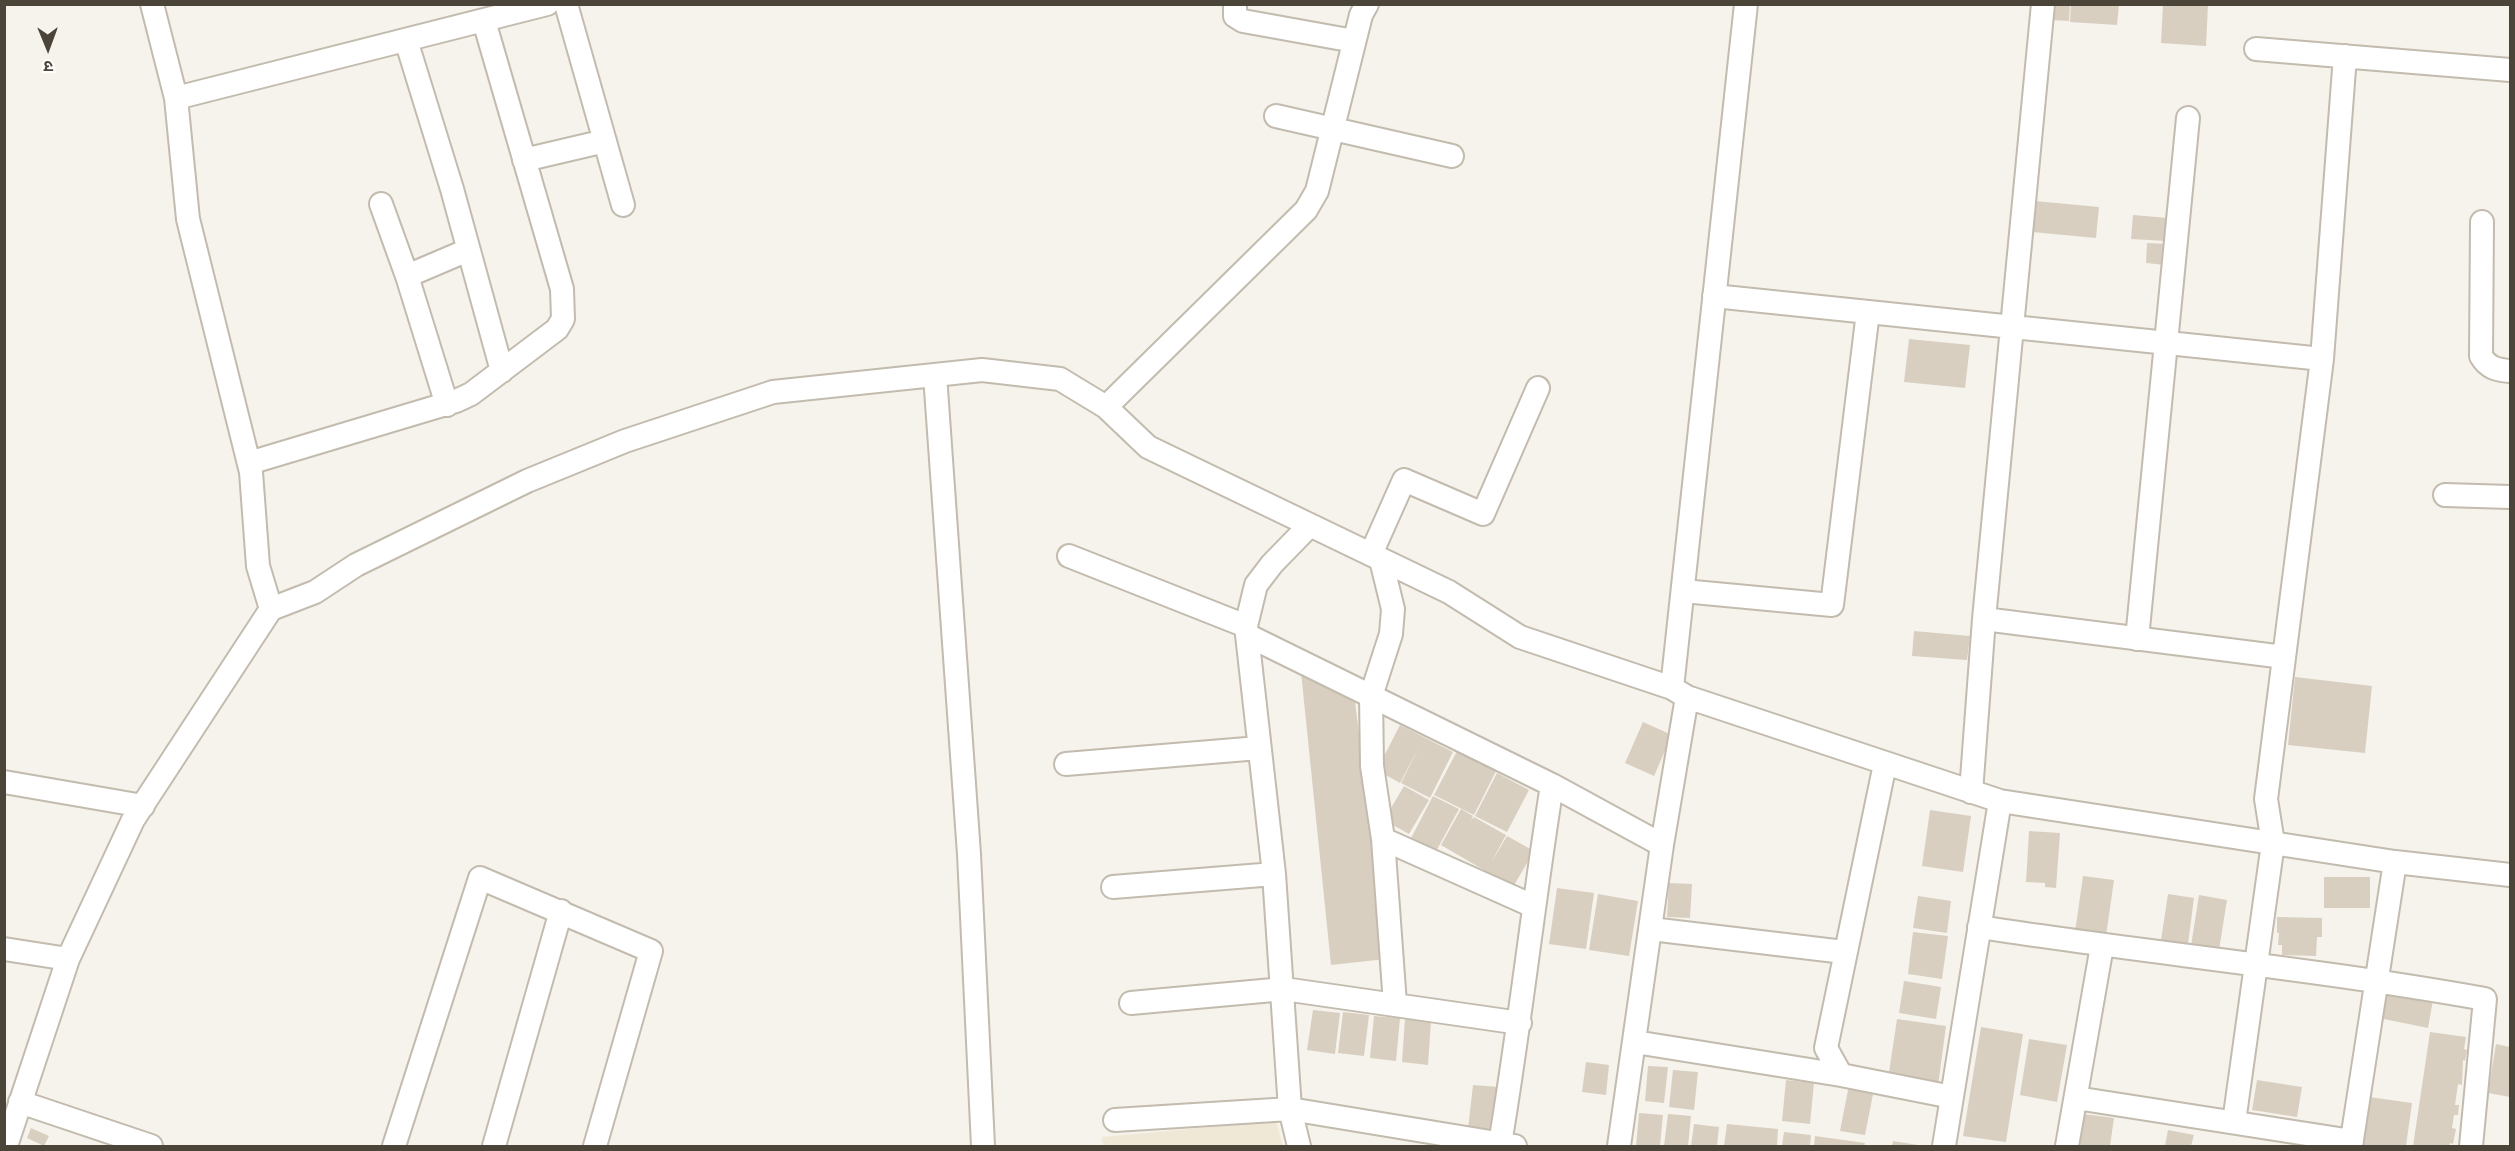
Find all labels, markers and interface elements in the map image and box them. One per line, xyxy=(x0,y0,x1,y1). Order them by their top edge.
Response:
north arrow xyxy=(18,18,78,78)
text: उ xyxy=(43,55,53,77)

